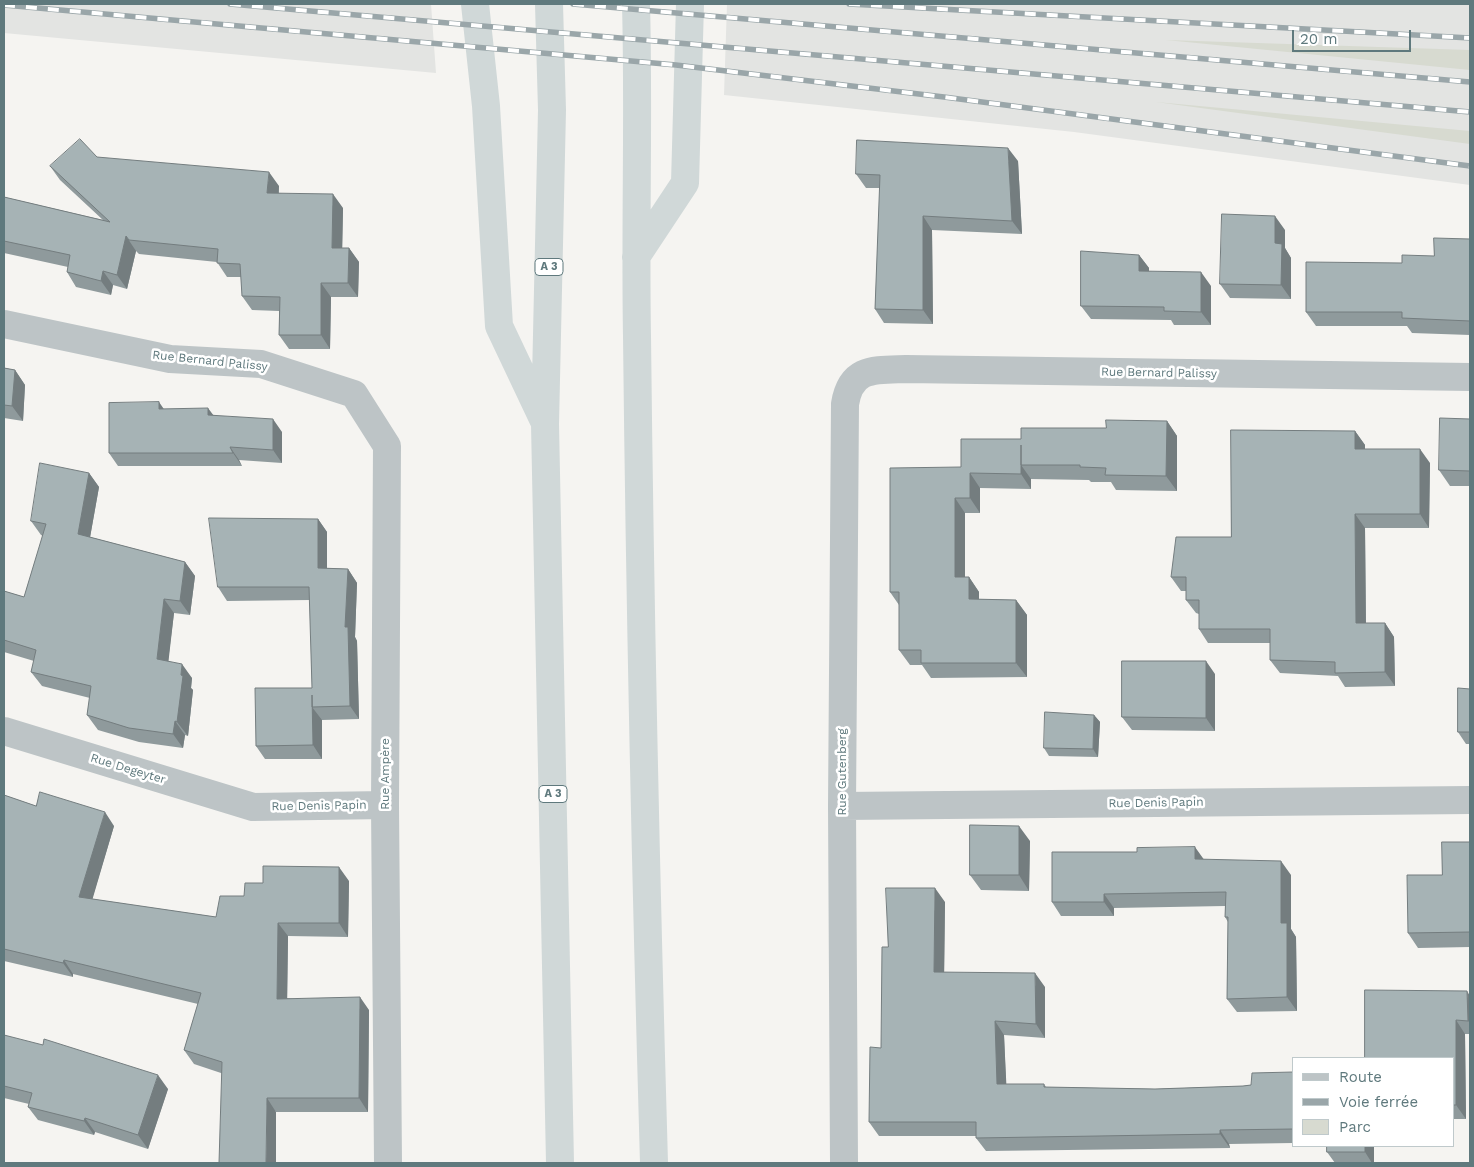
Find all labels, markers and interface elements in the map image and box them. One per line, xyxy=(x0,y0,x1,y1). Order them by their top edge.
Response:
scale bar xyxy=(1294,20,1413,52)
text: 20 m xyxy=(1300,30,1338,48)
road number: A 3 xyxy=(535,258,563,276)
street label: Rue Bernard Palissy xyxy=(152,348,268,374)
street label: Rue Bernard Palissy xyxy=(1101,365,1217,381)
street label: Rue Gutenberg xyxy=(835,728,849,816)
street label: Rue Ampère xyxy=(378,738,392,810)
street label: Rue Degeyter xyxy=(89,751,167,787)
road number: A 3 xyxy=(539,786,567,802)
street label: Rue Denis Papin xyxy=(1108,795,1204,811)
street label: Rue Denis Papin xyxy=(271,798,367,814)
legend xyxy=(1292,1057,1454,1147)
text: Route xyxy=(1339,1068,1382,1086)
text: Voie ferrée xyxy=(1339,1093,1418,1111)
text: Parc xyxy=(1339,1118,1371,1136)

